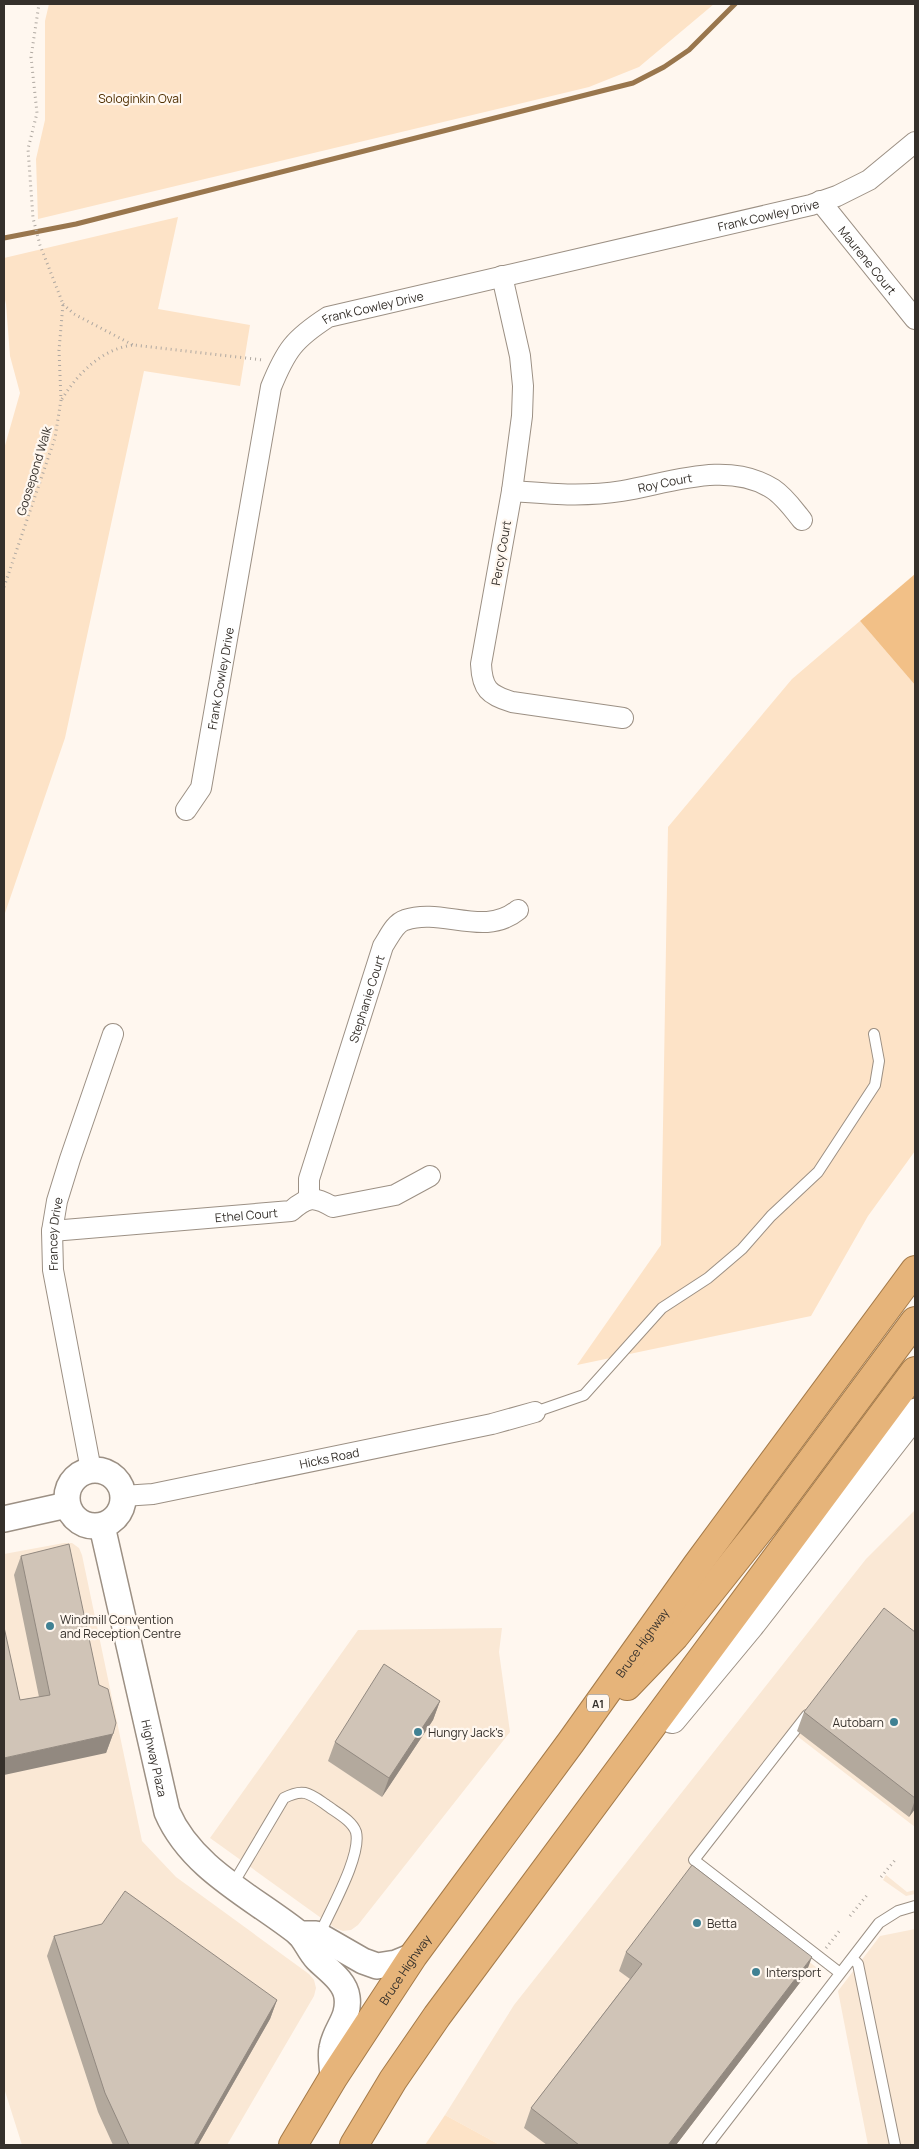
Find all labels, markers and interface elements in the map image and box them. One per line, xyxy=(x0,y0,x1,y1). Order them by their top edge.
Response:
park label: Sologinkin Oval xyxy=(98,90,182,107)
street label: Frank Cowley Drive xyxy=(716,194,821,235)
street label: Maurene Court xyxy=(835,222,901,298)
street label: Frank Cowley Drive xyxy=(318,287,425,327)
street label: Goosepond Walk xyxy=(12,423,56,518)
street label: Roy Court xyxy=(636,469,693,496)
street label: Percy Court xyxy=(487,519,515,587)
street label: Frank Cowley Drive xyxy=(203,626,237,731)
street label: Stephanie Court xyxy=(344,953,388,1045)
street label: Francey Drive xyxy=(43,1195,66,1271)
street label: Ethel Court xyxy=(214,1204,279,1226)
street label: Hicks Road xyxy=(298,1443,361,1472)
street label: Bruce Highway xyxy=(611,1604,673,1681)
place label: Windmill Convention and Reception Centre xyxy=(60,1611,181,1642)
marker: Windmill Convention and Reception Centre xyxy=(44,1620,56,1632)
road number: A1 xyxy=(587,1695,609,1712)
place label: Autobarn xyxy=(832,1714,884,1731)
marker: Autobarn xyxy=(888,1716,900,1728)
street label: Highway Plaza xyxy=(138,1718,172,1798)
place label: Hungry Jack's xyxy=(428,1724,503,1741)
marker: Hungry Jack's xyxy=(412,1726,424,1738)
place label: Betta xyxy=(707,1915,737,1932)
marker: Betta xyxy=(691,1917,703,1929)
street label: Bruce Highway xyxy=(375,1930,435,2008)
place label: Intersport xyxy=(766,1964,821,1981)
marker: Intersport xyxy=(750,1966,762,1978)

